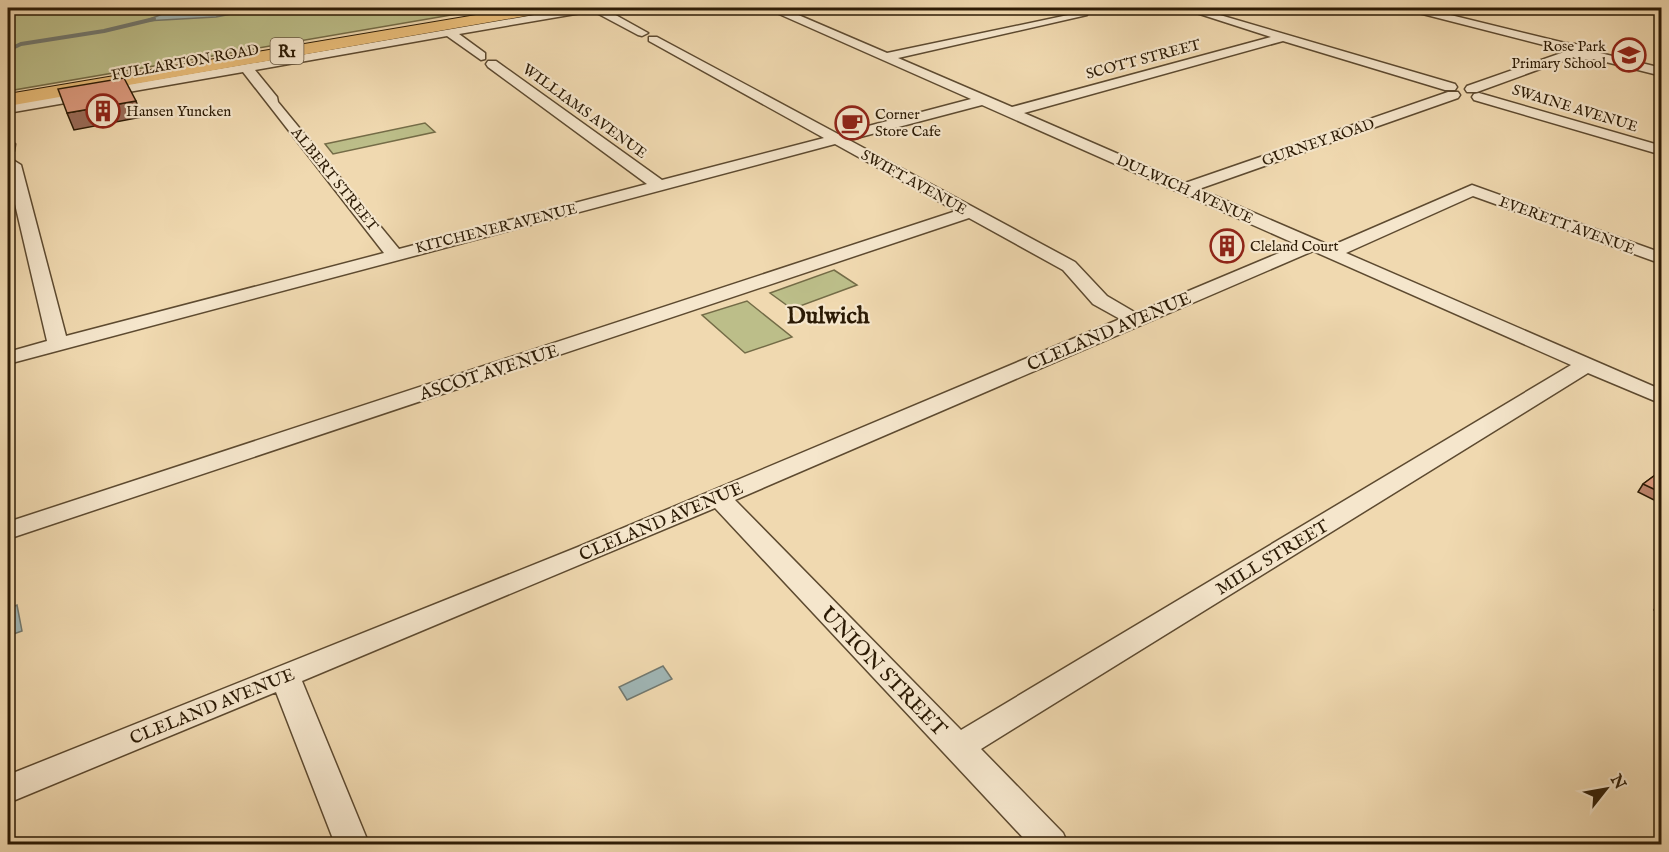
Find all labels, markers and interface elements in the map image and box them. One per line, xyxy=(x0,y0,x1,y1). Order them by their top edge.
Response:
street label: SCOTT STREET xyxy=(1084,35,1203,84)
place label: Rose Park Primary School xyxy=(1511,37,1607,73)
school or university icon: Rose Park Primary School xyxy=(1611,37,1647,73)
road number: R1 xyxy=(270,38,304,64)
street label: FULLARTON ROAD xyxy=(110,40,260,85)
street label: WILLIAMS AVENUE xyxy=(519,60,651,163)
street label: SWAINE AVENUE xyxy=(1510,80,1640,137)
building icon: Hansen Yuncken xyxy=(85,93,121,129)
place label: Hansen Yuncken xyxy=(126,102,231,121)
cafe icon: Corner Store Cafe xyxy=(834,105,870,141)
place label: Corner Store Cafe xyxy=(875,105,941,141)
street label: GURNEY ROAD xyxy=(1259,114,1377,171)
street label: ALBERT STREET xyxy=(286,123,382,235)
street label: SWIFT AVENUE xyxy=(858,145,970,219)
street label: DULWICH AVENUE xyxy=(1113,151,1256,228)
street label: EVERETT AVENUE xyxy=(1496,192,1637,259)
street label: KITCHENER AVENUE xyxy=(413,199,579,258)
building icon: Cleland Court xyxy=(1209,228,1245,264)
place label: Cleland Court xyxy=(1250,237,1339,256)
street label: CLELAND AVENUE xyxy=(1024,287,1195,377)
district label: Dulwich xyxy=(787,301,870,332)
street label: ASCOT AVENUE xyxy=(416,340,562,407)
street label: CLELAND AVENUE xyxy=(576,477,747,567)
street label: MILL STREET xyxy=(1212,515,1334,601)
street label: UNION STREET xyxy=(814,601,952,743)
street label: CLELAND AVENUE xyxy=(127,664,298,751)
north arrow xyxy=(1576,759,1636,819)
text: N xyxy=(1604,770,1629,794)

